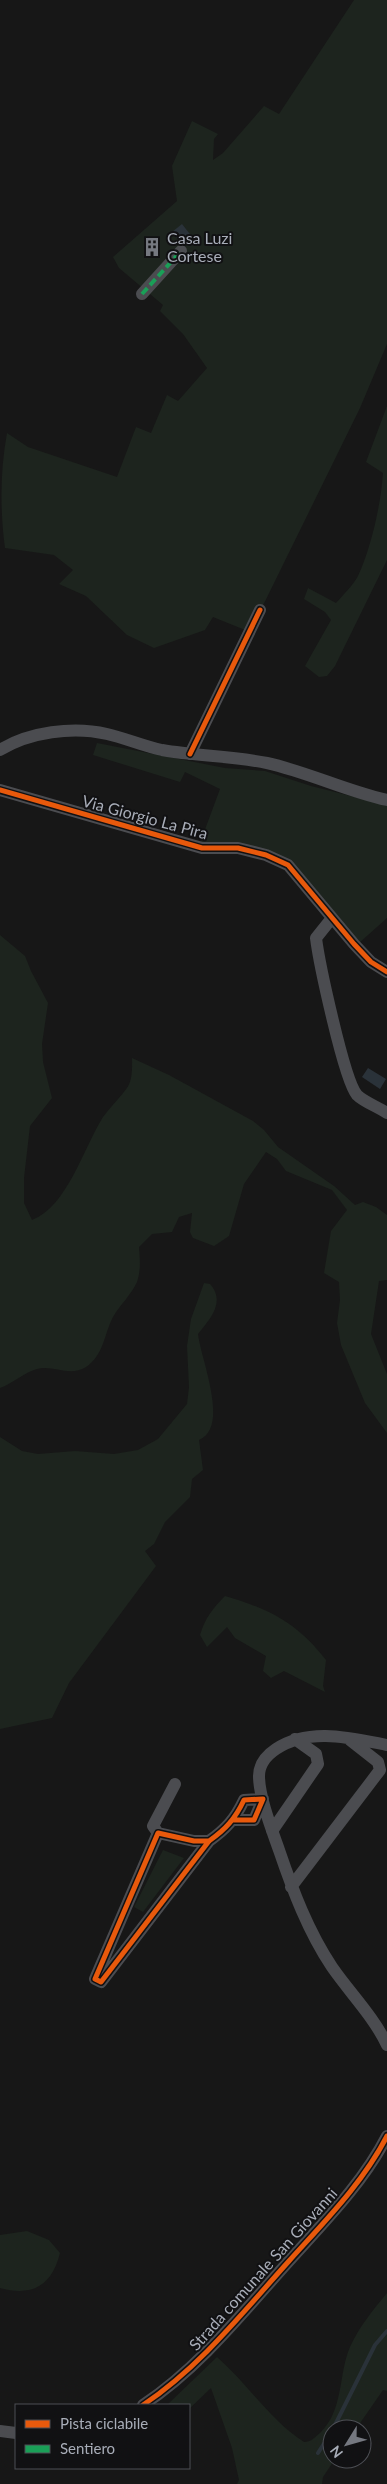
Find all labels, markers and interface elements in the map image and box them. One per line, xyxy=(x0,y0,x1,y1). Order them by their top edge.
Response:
place label: Casa Luzi Cortese xyxy=(167,228,232,265)
building icon: Casa Luzi Cortese xyxy=(141,236,163,258)
street label: Via Giorgio La Pira xyxy=(80,791,210,842)
street label: Strada comunale San Giovanni xyxy=(185,2183,341,2354)
legend xyxy=(15,2404,190,2469)
text: Pista ciclabile xyxy=(60,2414,148,2432)
north arrow xyxy=(322,2419,372,2469)
text: Sentiero xyxy=(60,2439,115,2457)
text: N xyxy=(326,2443,346,2462)

